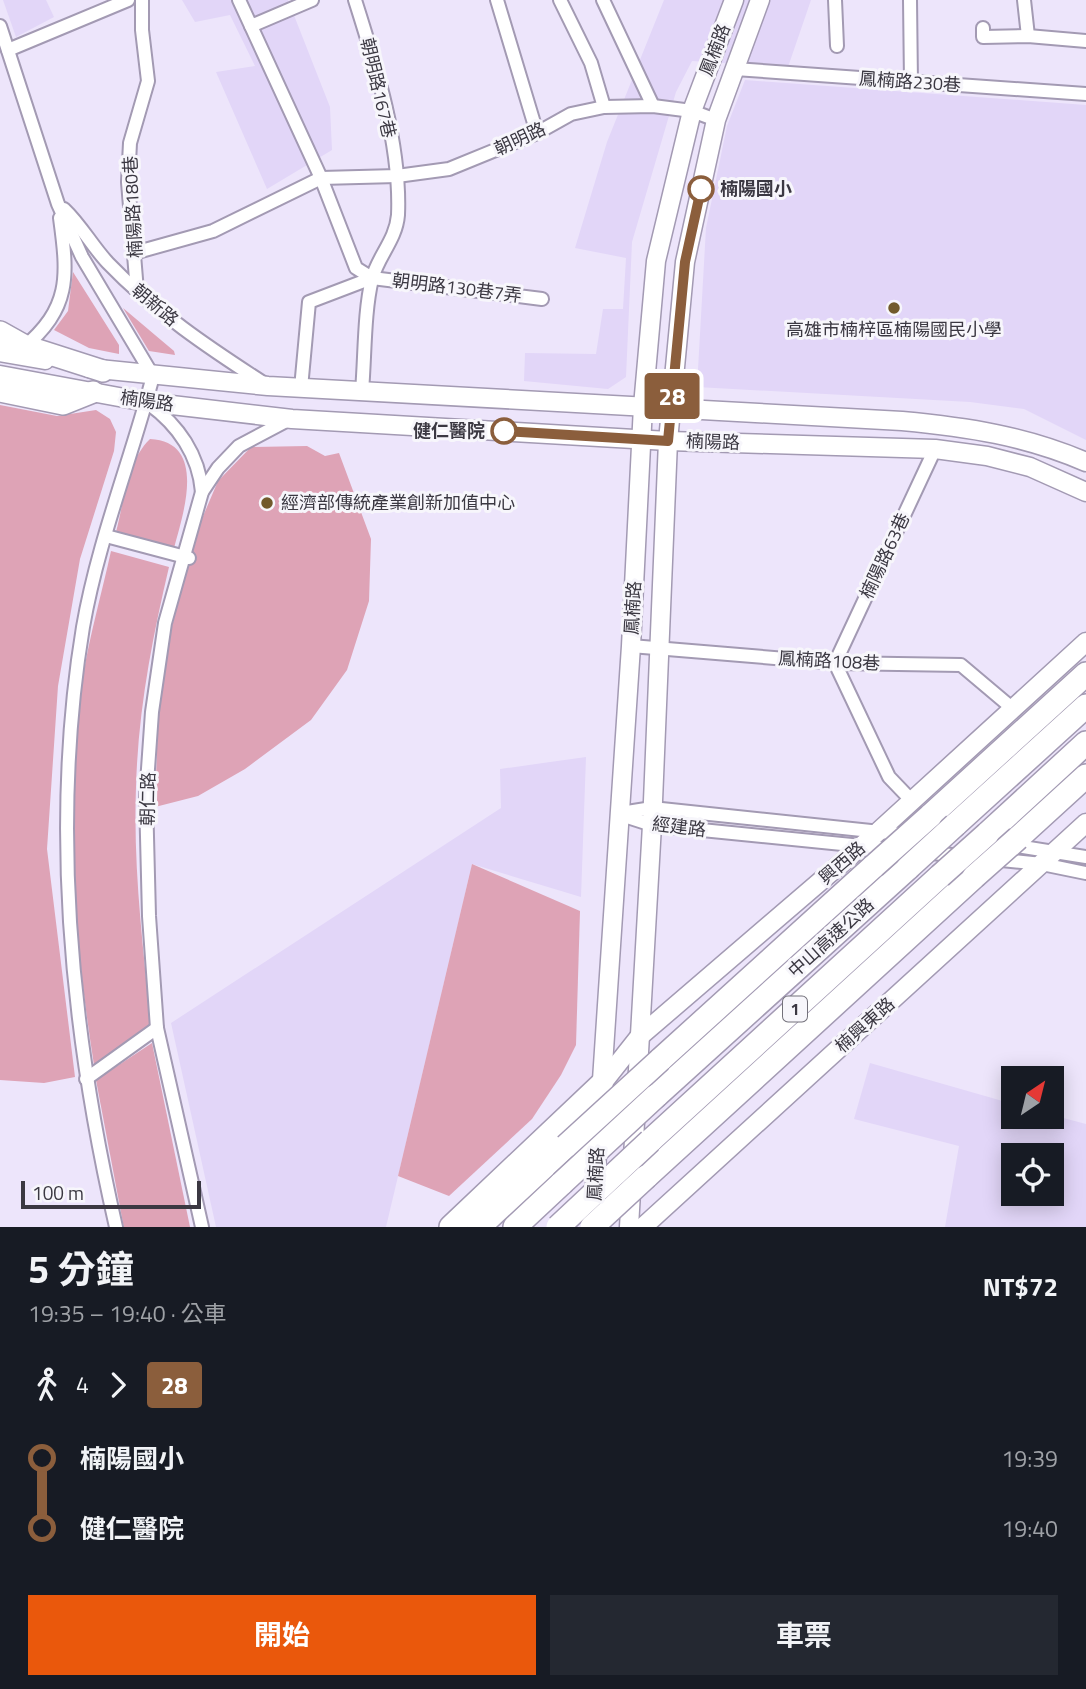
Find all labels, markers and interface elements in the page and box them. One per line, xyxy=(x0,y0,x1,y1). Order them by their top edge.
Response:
street label: 鳳楠路 xyxy=(692,20,737,80)
street label: 朝明路167巷 xyxy=(354,35,403,141)
street label: 鳳楠路230巷 xyxy=(858,64,962,99)
street label: 朝明路 xyxy=(490,115,550,162)
street label: 楠陽路180巷 xyxy=(116,155,149,259)
place label: 楠陽國小 xyxy=(720,175,792,202)
marker: 楠陽國小 xyxy=(688,176,714,202)
street label: 朝明路130巷7弄 xyxy=(391,266,523,309)
street label: 朝新路 xyxy=(126,277,185,332)
marker: 高雄市楠梓區楠陽國民小學 xyxy=(886,300,902,316)
place label: 高雄市楠梓區楠陽國民小學 xyxy=(786,316,1002,343)
line badge: 28 xyxy=(640,373,704,419)
text: 28 xyxy=(659,378,685,414)
street label: 楠陽路 xyxy=(118,383,176,418)
place label: 健仁醫院 xyxy=(413,417,485,444)
marker: 健仁醫院 xyxy=(491,418,517,444)
street label: 楠陽路 xyxy=(686,427,740,456)
place label: 經濟部傳統產業創新加值中心 xyxy=(281,489,515,516)
marker: 經濟部傳統產業創新加值中心 xyxy=(259,495,275,511)
street label: 楠陽路63巷 xyxy=(853,508,916,603)
street label: 鳳楠路 xyxy=(618,580,647,636)
street label: 鳳楠路108巷 xyxy=(777,644,881,677)
street label: 朝仁路 xyxy=(134,772,161,826)
street label: 經建路 xyxy=(651,810,708,843)
street label: 興西路 xyxy=(812,835,871,891)
street label: 中山高速公路 xyxy=(782,891,880,984)
street label: 楠興東路 xyxy=(829,991,900,1059)
road number: 1 xyxy=(783,996,807,1021)
north arrow xyxy=(1001,1066,1064,1129)
map controls xyxy=(1001,1066,1064,1206)
button: locate xyxy=(1001,1143,1064,1206)
street label: 鳳楠路 xyxy=(581,1146,610,1202)
scale bar xyxy=(21,1178,201,1210)
text: 100 m xyxy=(32,1178,84,1207)
text: 5 分鐘 xyxy=(28,1240,134,1298)
text: NT$72 xyxy=(983,1267,1058,1306)
text: 19:35 – 19:40 · 公車 xyxy=(28,1296,227,1331)
icon: walk xyxy=(28,1366,66,1404)
icon: forward xyxy=(99,1366,137,1404)
text: 4 xyxy=(76,1367,89,1402)
text: 28 xyxy=(161,1367,188,1403)
text: 楠陽國小 xyxy=(80,1439,184,1478)
text: 19:39 xyxy=(1001,1441,1058,1476)
text: 健仁醫院 xyxy=(80,1509,184,1548)
text: 19:40 xyxy=(1001,1511,1058,1546)
button: 開始 xyxy=(28,1595,536,1675)
button: 車票 xyxy=(550,1595,1058,1675)

